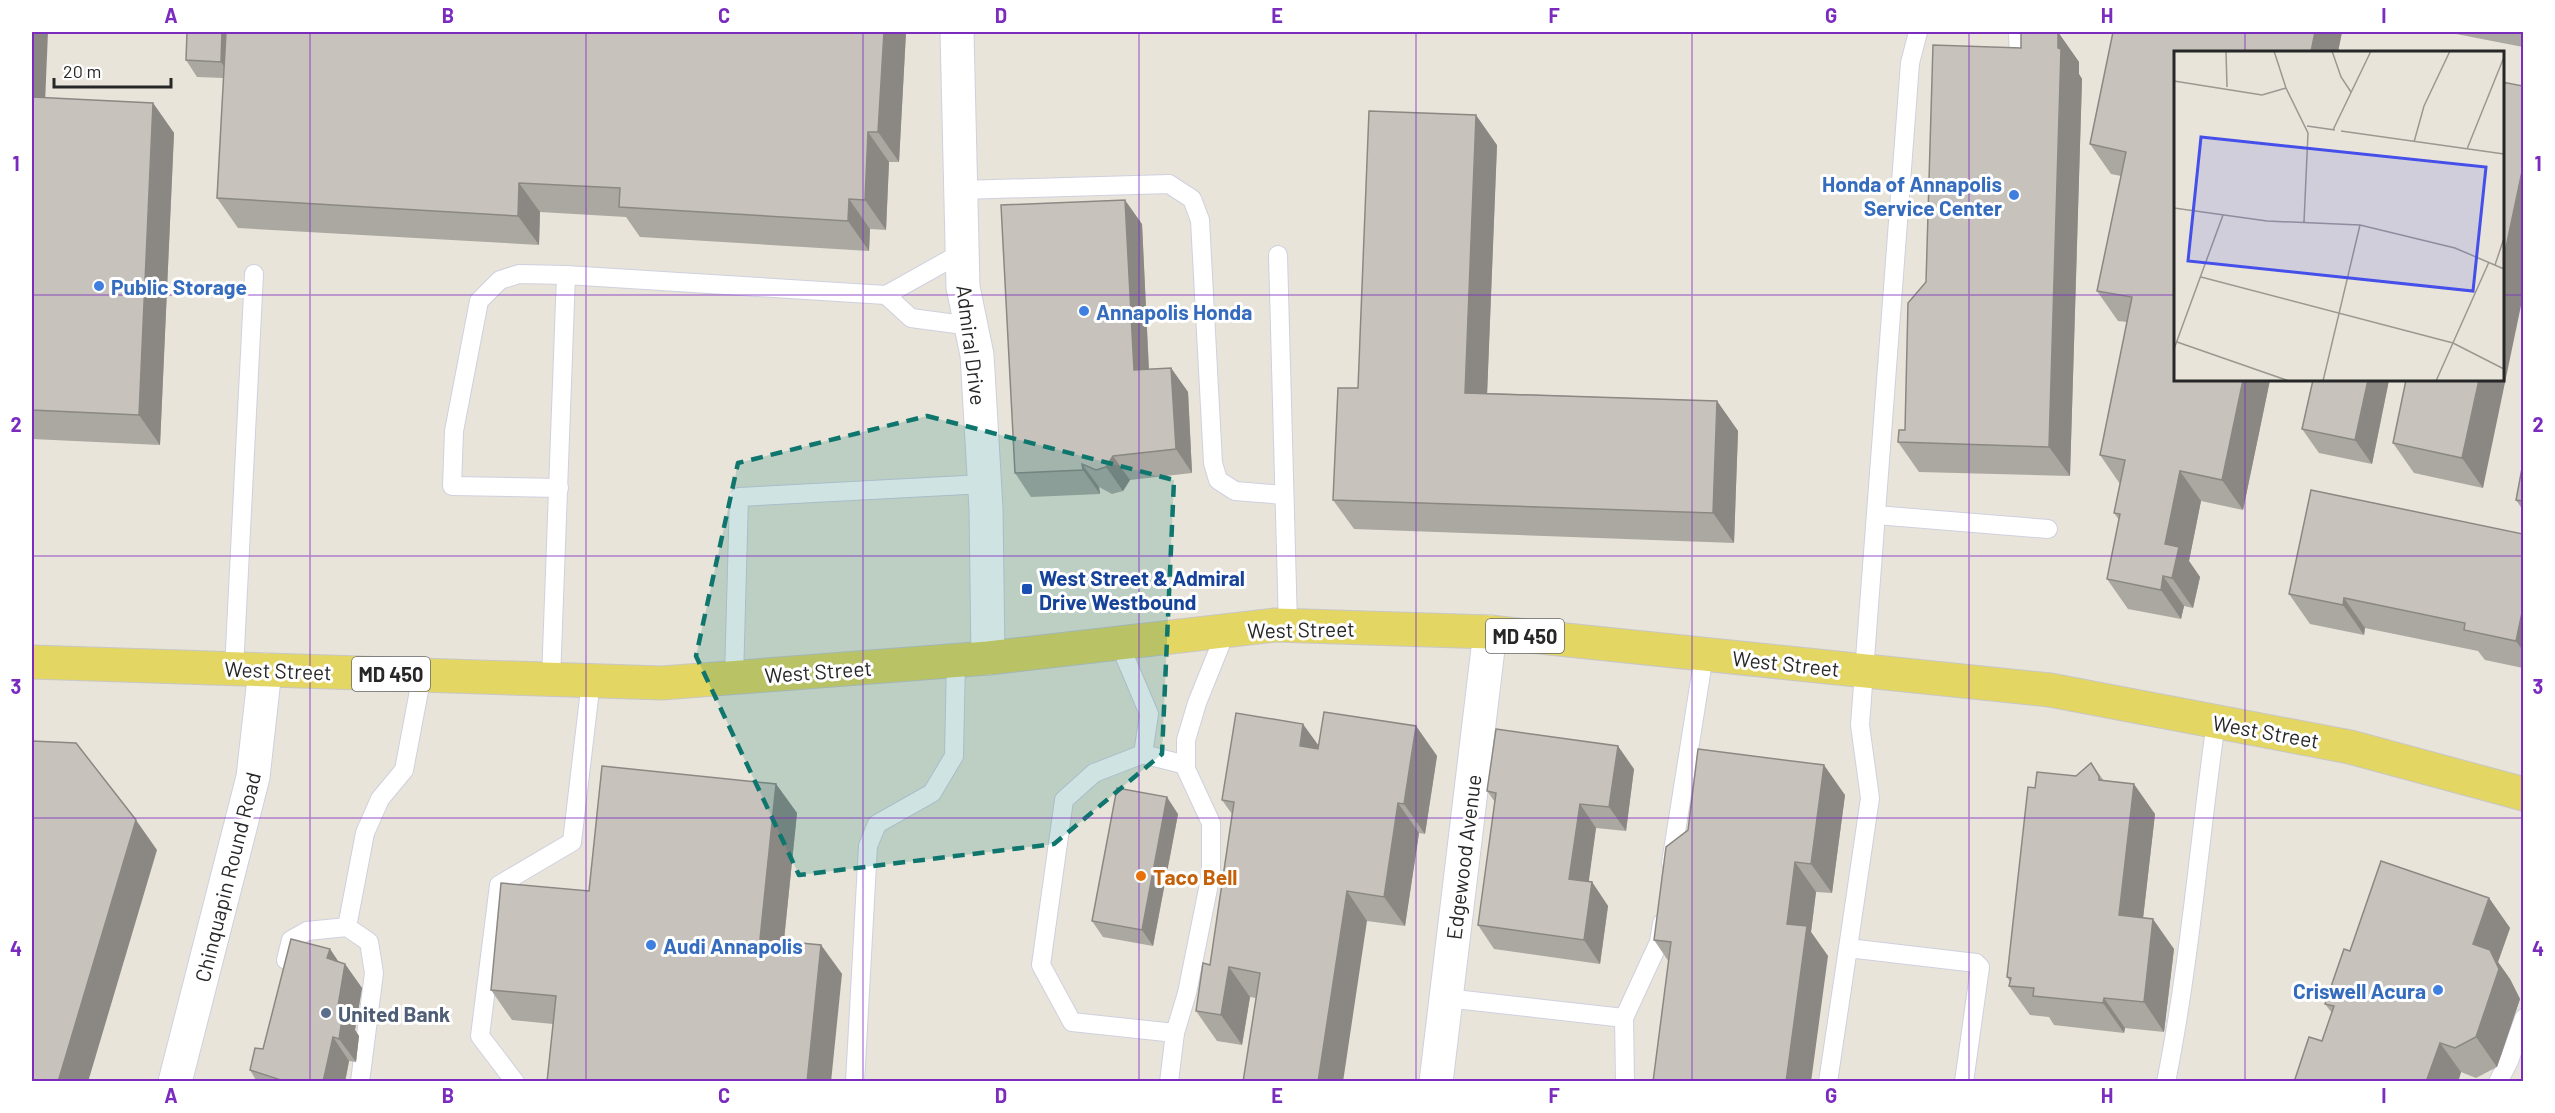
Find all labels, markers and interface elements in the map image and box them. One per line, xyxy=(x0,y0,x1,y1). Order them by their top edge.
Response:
text: A xyxy=(164,3,178,27)
text: B xyxy=(442,3,454,27)
text: C xyxy=(718,3,730,27)
text: D xyxy=(995,3,1007,27)
text: E xyxy=(1271,3,1283,27)
text: F xyxy=(1548,3,1560,27)
text: G xyxy=(1825,3,1837,27)
text: H xyxy=(2101,3,2113,27)
text: I xyxy=(2381,3,2387,27)
scale bar xyxy=(54,51,171,89)
inset map xyxy=(2174,51,2504,381)
text: 20 m xyxy=(63,60,101,82)
text: 1 xyxy=(12,151,20,175)
text: 1 xyxy=(2534,151,2542,175)
place label: Honda of Annapolis Service Center xyxy=(1822,171,2002,220)
marker: Honda of Annapolis Service Center xyxy=(2007,188,2021,202)
place label: Public Storage xyxy=(111,274,247,299)
marker: Public Storage xyxy=(92,279,106,293)
street label: Admiral Drive xyxy=(952,284,992,406)
place label: Annapolis Honda xyxy=(1096,299,1252,324)
marker: Annapolis Honda xyxy=(1077,304,1091,318)
text: 2 xyxy=(10,412,22,436)
text: 2 xyxy=(2532,412,2544,436)
place label: West Street & Admiral Drive Westbound xyxy=(1039,565,1245,614)
marker: West Street & Admiral Drive Westbound xyxy=(1020,582,1034,596)
street label: West Street xyxy=(1247,616,1355,642)
road number: MD 450 xyxy=(1486,619,1564,653)
street label: West Street xyxy=(1731,645,1841,681)
street label: West Street xyxy=(763,655,873,687)
street label: West Street xyxy=(224,656,332,684)
road number: MD 450 xyxy=(352,657,430,691)
text: 3 xyxy=(11,674,21,698)
text: 3 xyxy=(2533,674,2543,698)
street label: West Street xyxy=(2211,709,2321,753)
street label: Chinquapin Round Road xyxy=(189,769,265,985)
street label: Edgewood Avenue xyxy=(1440,773,1486,941)
place label: Taco Bell xyxy=(1153,864,1237,889)
marker: Taco Bell xyxy=(1134,869,1148,883)
place label: Audi Annapolis xyxy=(663,933,803,958)
text: 4 xyxy=(10,936,22,960)
text: 4 xyxy=(2532,936,2544,960)
marker: Audi Annapolis xyxy=(644,938,658,952)
place label: Criswell Acura xyxy=(2293,978,2426,1003)
marker: Criswell Acura xyxy=(2431,983,2445,997)
place label: United Bank xyxy=(338,1001,450,1026)
marker: United Bank xyxy=(319,1006,333,1020)
text: A xyxy=(164,1083,178,1107)
text: B xyxy=(442,1083,454,1107)
text: C xyxy=(718,1083,730,1107)
text: D xyxy=(995,1083,1007,1107)
text: E xyxy=(1271,1083,1283,1107)
text: F xyxy=(1548,1083,1560,1107)
text: G xyxy=(1825,1083,1837,1107)
text: H xyxy=(2101,1083,2113,1107)
text: I xyxy=(2381,1083,2387,1107)

